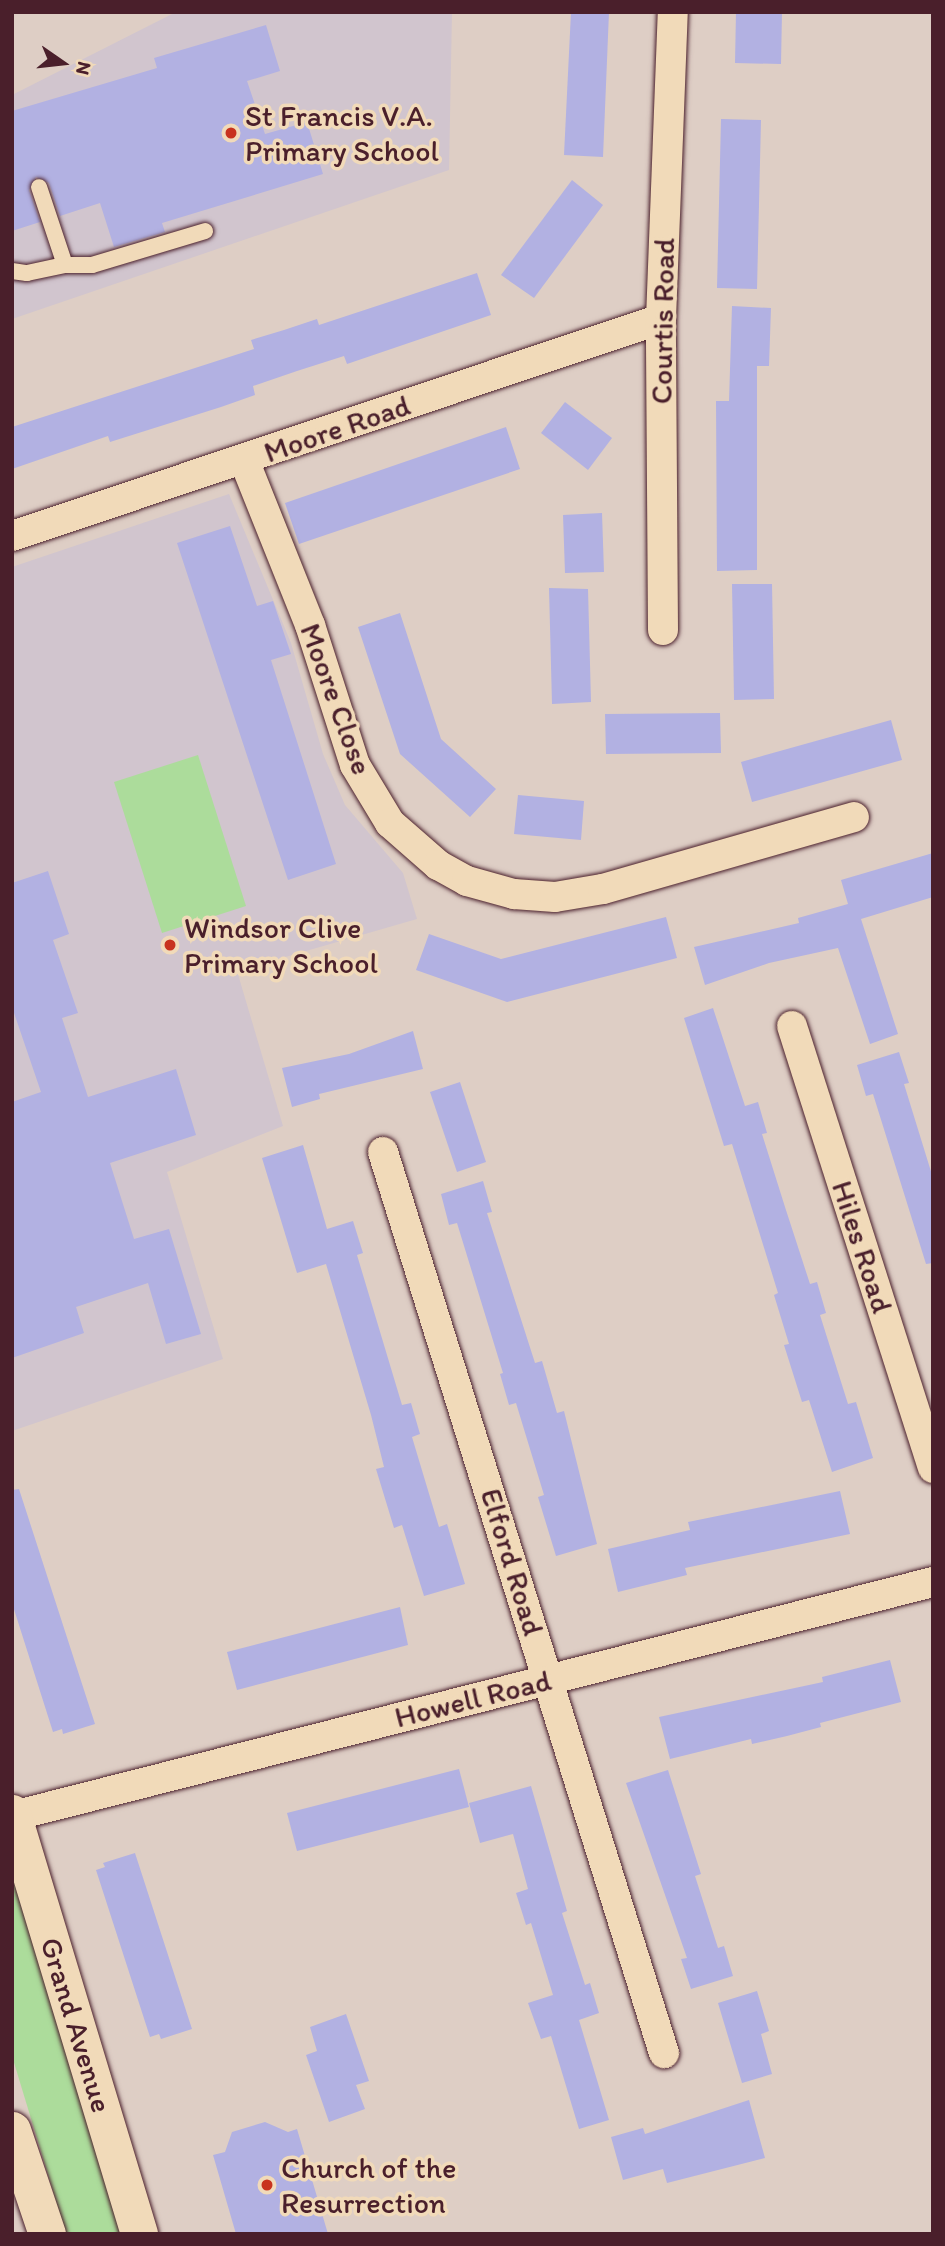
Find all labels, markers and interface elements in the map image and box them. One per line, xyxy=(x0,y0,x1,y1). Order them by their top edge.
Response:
north arrow xyxy=(28,28,98,98)
text: N xyxy=(71,59,97,77)
place label: St Francis V.A. Primary School xyxy=(245,98,439,168)
marker: St Francis V.A. Primary School xyxy=(223,125,239,141)
street label: Courtis Road xyxy=(644,237,682,405)
street label: Moore Road xyxy=(259,387,415,471)
street label: Moore Close xyxy=(292,619,380,779)
place label: Windsor Clive Primary School xyxy=(184,910,378,981)
marker: Windsor Clive Primary School xyxy=(162,937,178,953)
street label: Hiles Road xyxy=(824,1177,900,1317)
street label: Elford Road xyxy=(473,1484,551,1640)
street label: Howell Road xyxy=(391,1662,555,1736)
street label: Grand Avenue xyxy=(32,1933,120,2117)
place label: Church of the Resurrection xyxy=(281,2150,456,2220)
marker: Church of the Resurrection xyxy=(259,2177,275,2193)

